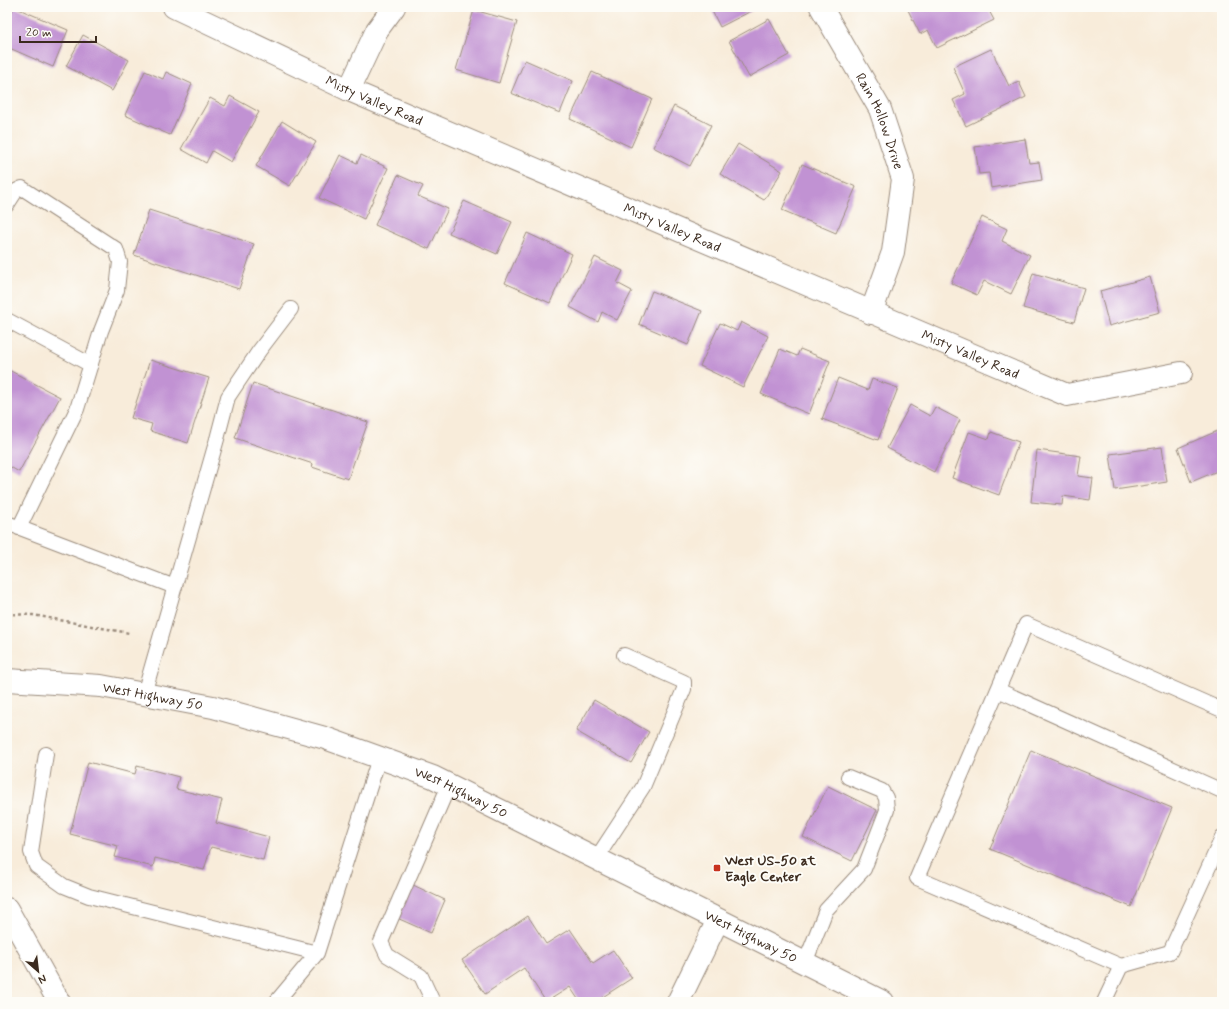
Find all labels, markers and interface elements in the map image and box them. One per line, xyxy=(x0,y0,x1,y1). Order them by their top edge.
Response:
scale bar xyxy=(20,18,96,44)
text: 20 m xyxy=(26,25,52,41)
street label: Rain Hollow Drive xyxy=(851,70,907,172)
street label: Misty Valley Road xyxy=(322,72,425,130)
street label: Misty Valley Road xyxy=(620,200,723,257)
street label: Misty Valley Road xyxy=(919,326,1022,384)
street label: West Highway 50 xyxy=(101,679,204,715)
street label: West Highway 50 xyxy=(412,763,510,823)
place label: West US-50 at Eagle Center xyxy=(724,852,816,887)
marker: West US-50 at Eagle Center xyxy=(712,863,722,873)
street label: West Highway 50 xyxy=(701,906,800,968)
north arrow xyxy=(18,951,58,991)
text: N xyxy=(36,971,49,987)

